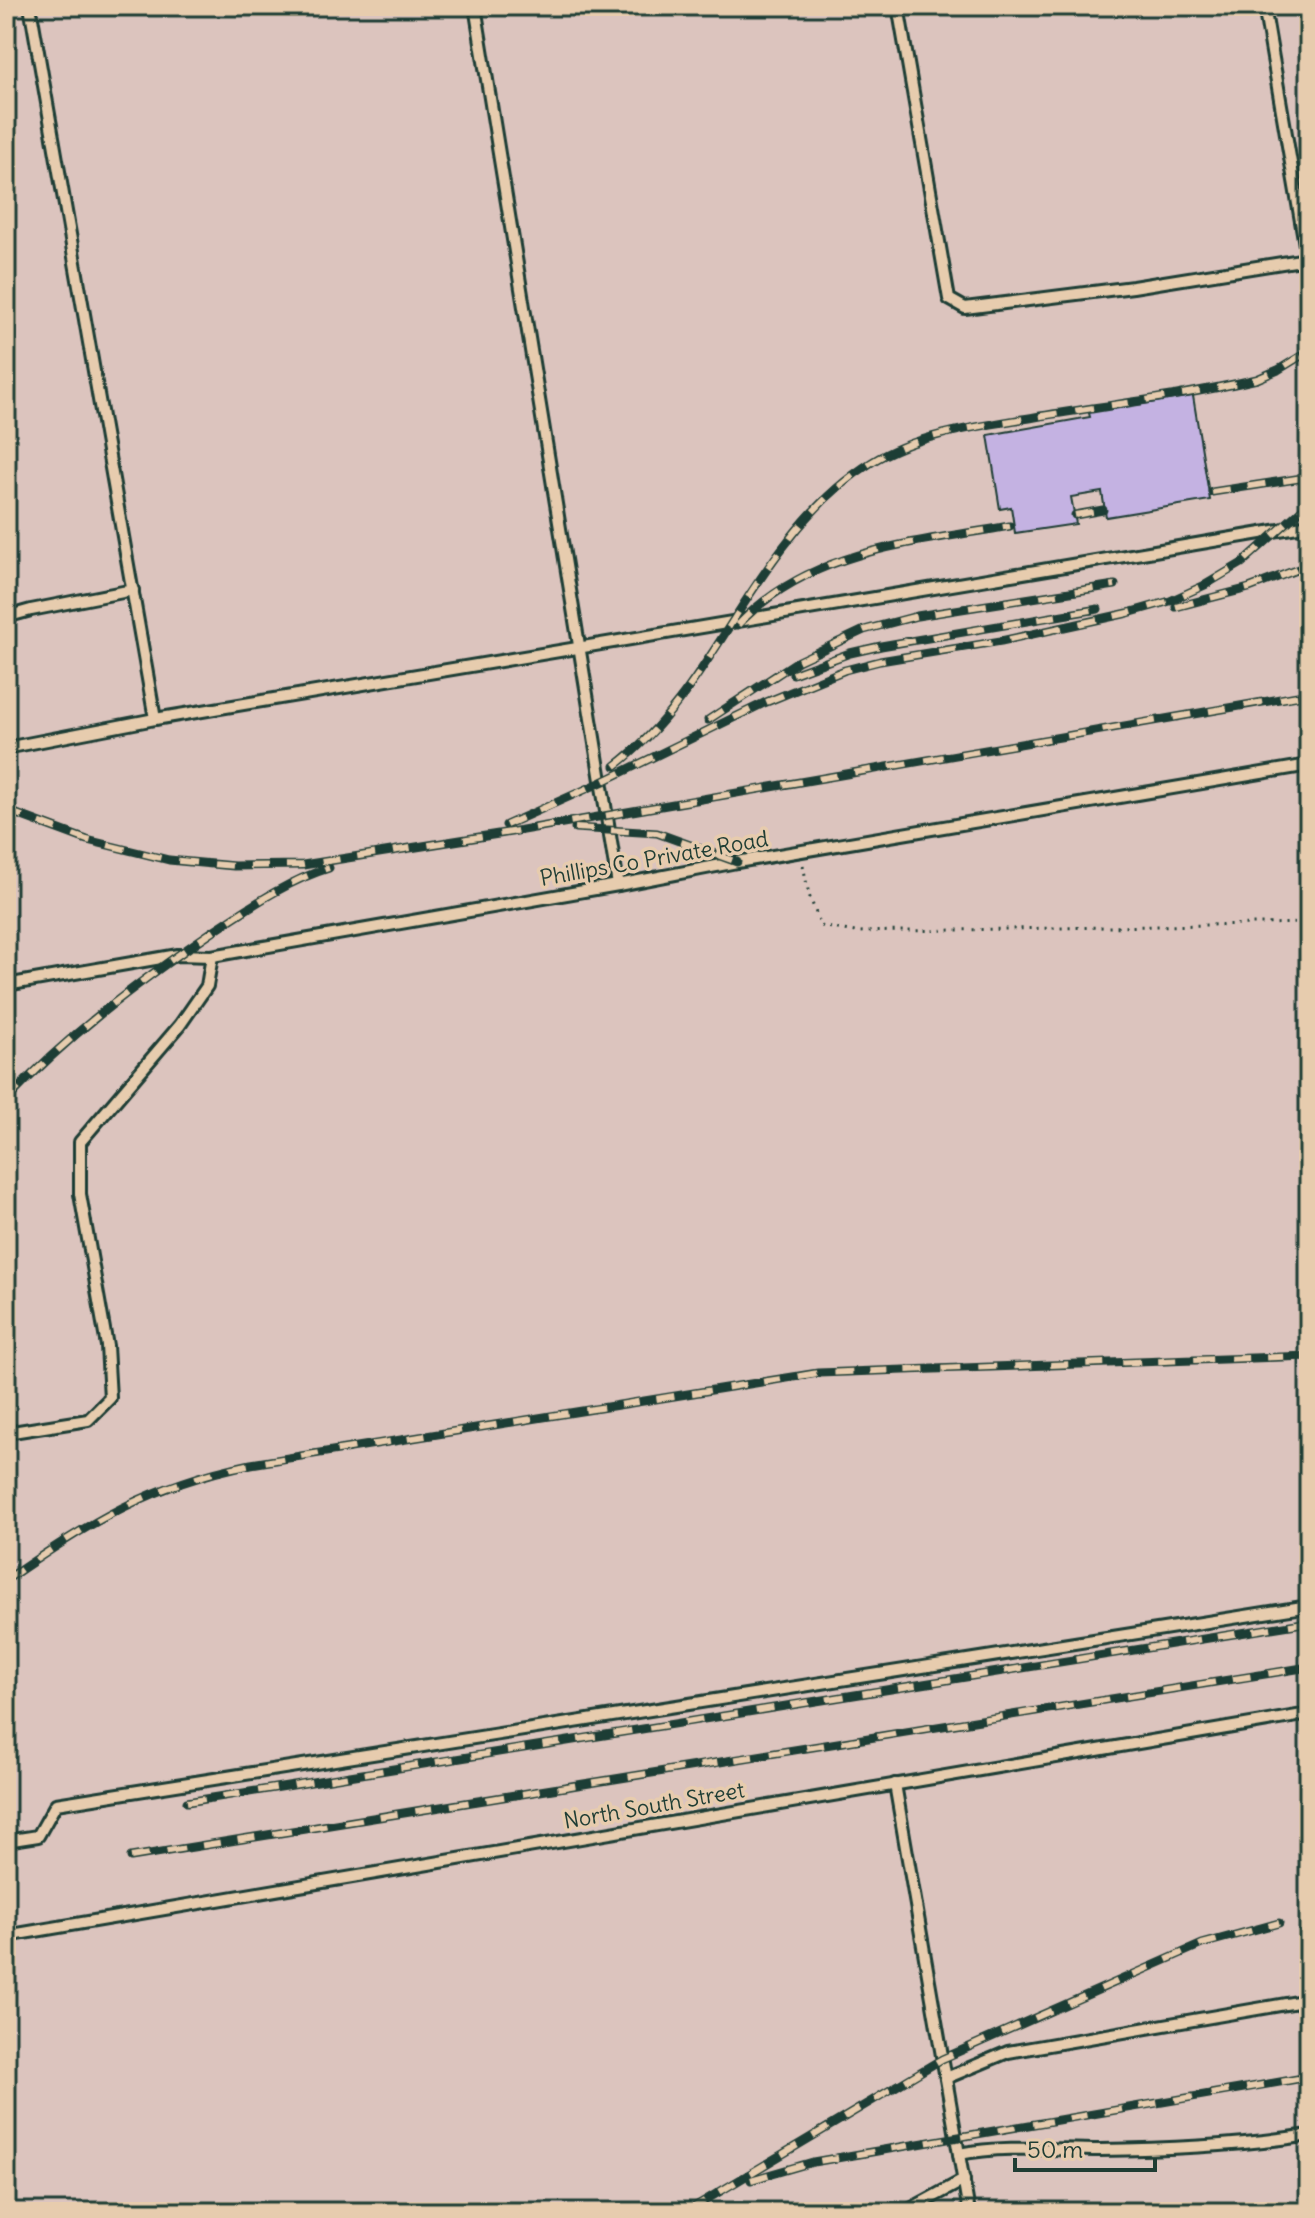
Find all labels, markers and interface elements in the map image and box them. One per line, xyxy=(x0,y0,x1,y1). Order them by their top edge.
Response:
street label: Phillips Co Private Road xyxy=(538,824,770,892)
street label: North South Street xyxy=(561,1775,747,1835)
scale bar xyxy=(1015,2122,1155,2172)
text: 50 m xyxy=(1027,2134,1083,2164)

